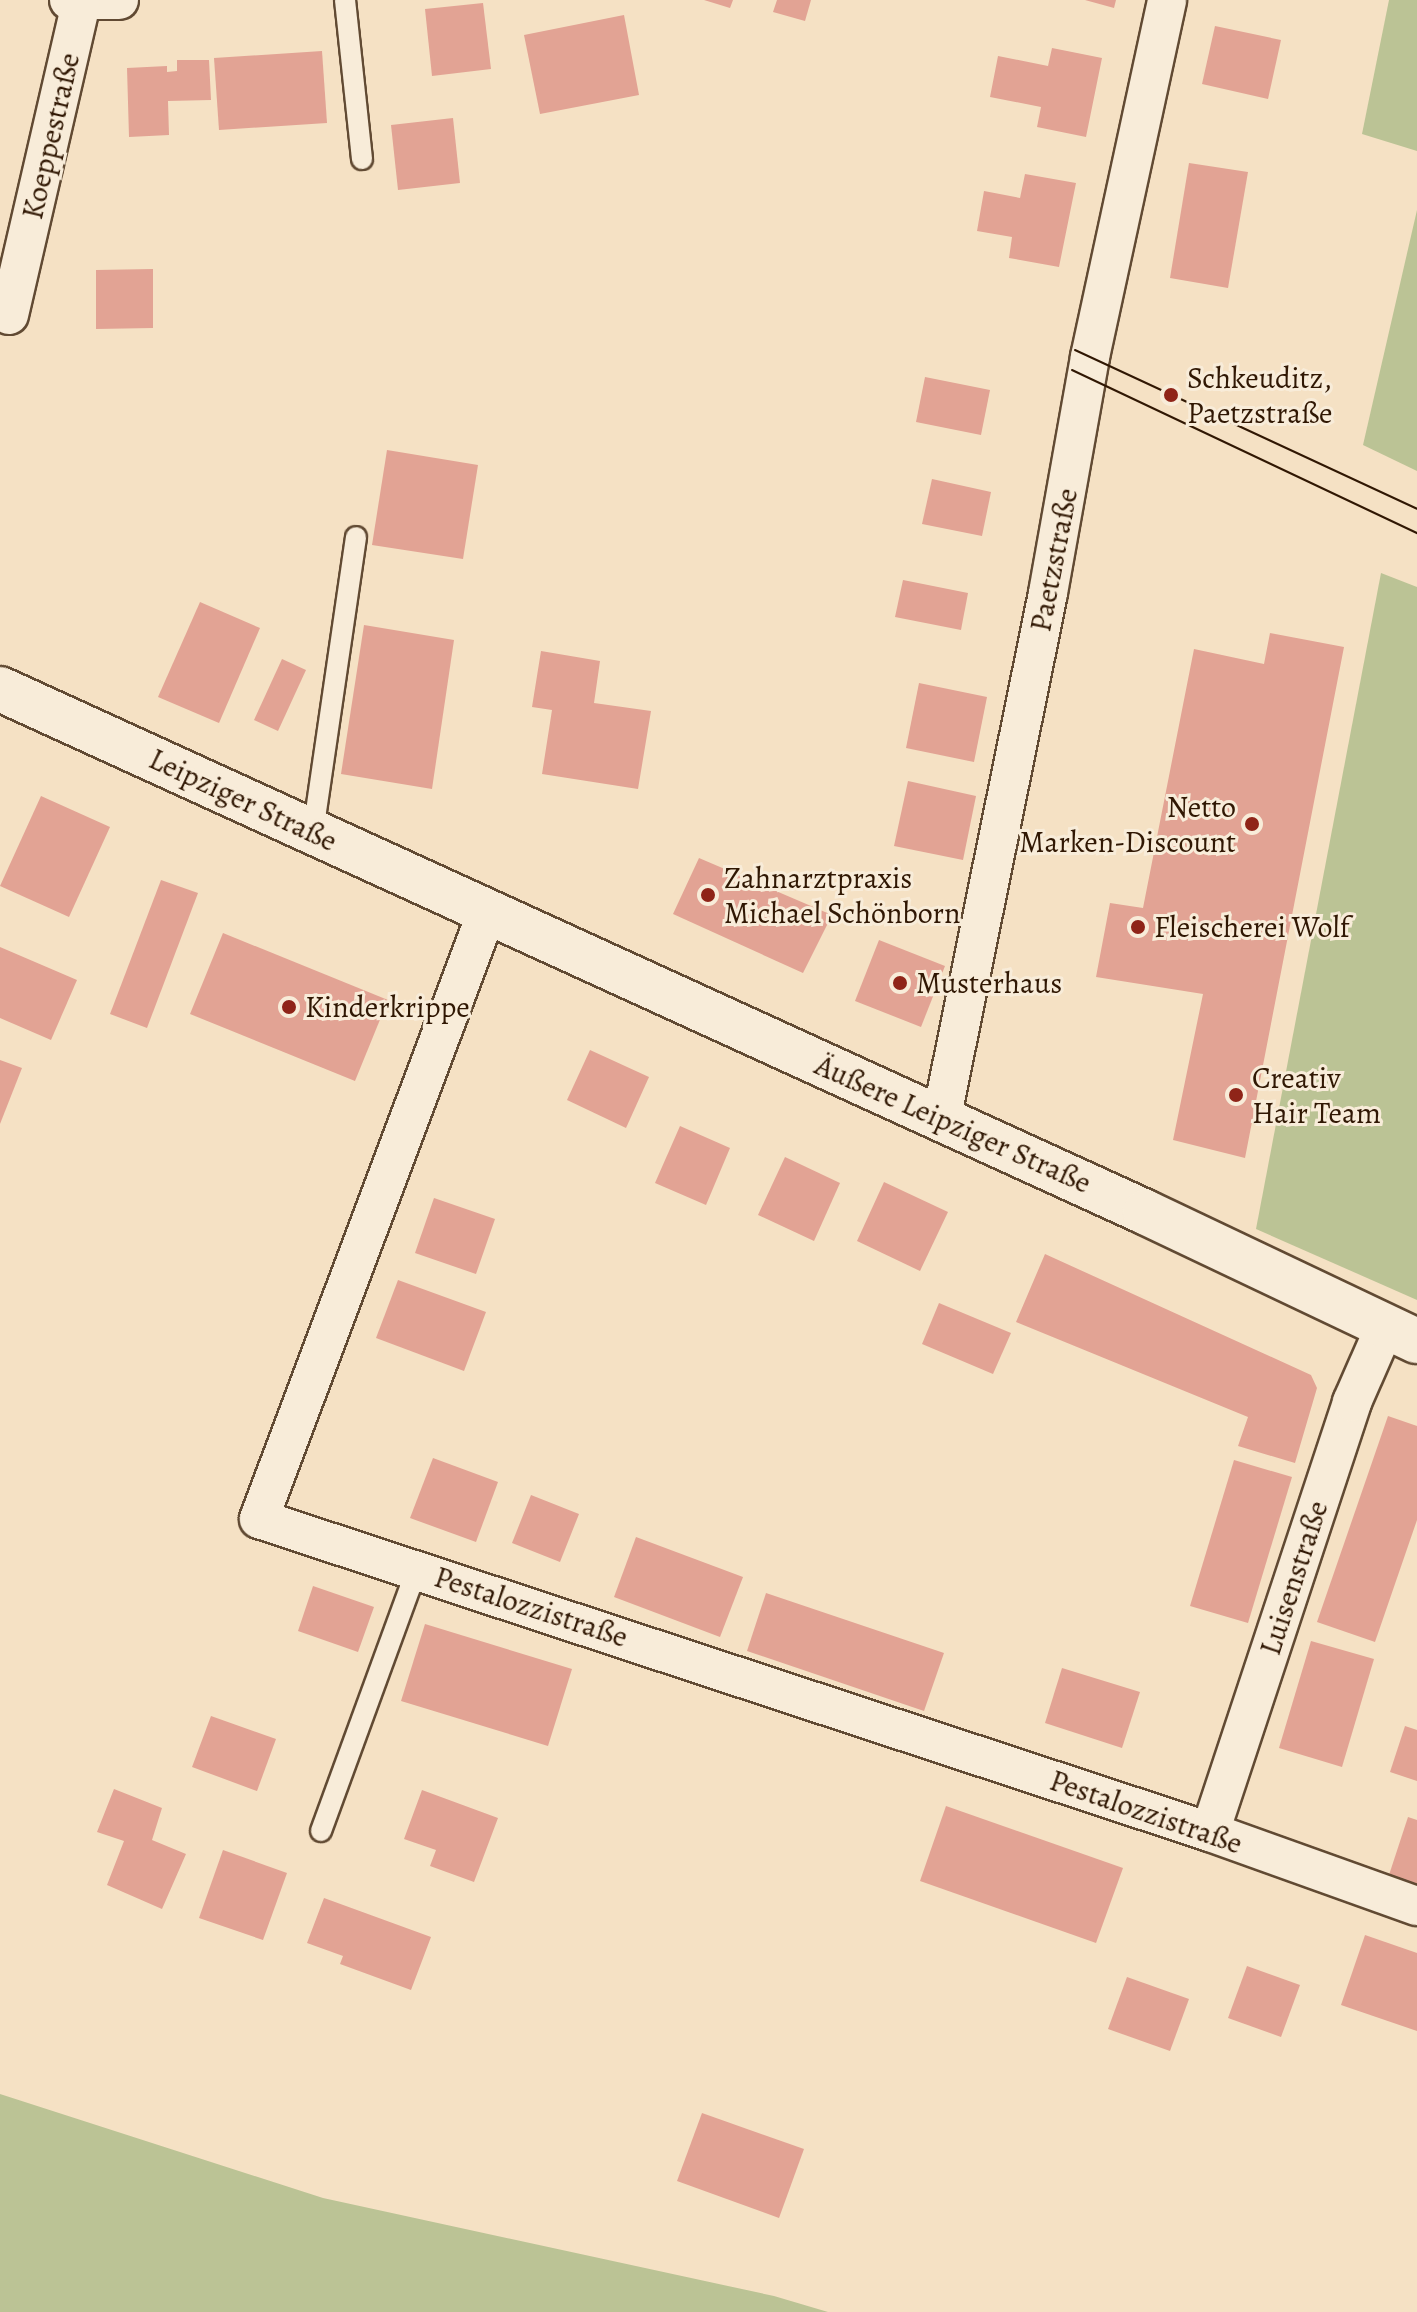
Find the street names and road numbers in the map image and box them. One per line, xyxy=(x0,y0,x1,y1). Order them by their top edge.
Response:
street label: Koeppestraße xyxy=(14,49,88,223)
street label: Paetzstraße xyxy=(1022,485,1086,635)
street label: Leipziger Straße xyxy=(143,741,343,859)
street label: Äußere Leipziger Straße xyxy=(809,1047,1097,1201)
street label: Luisenstraße xyxy=(1252,1496,1336,1660)
street label: Pestalozzistraße xyxy=(430,1559,632,1655)
street label: Pestalozzistraße xyxy=(1045,1762,1247,1862)

